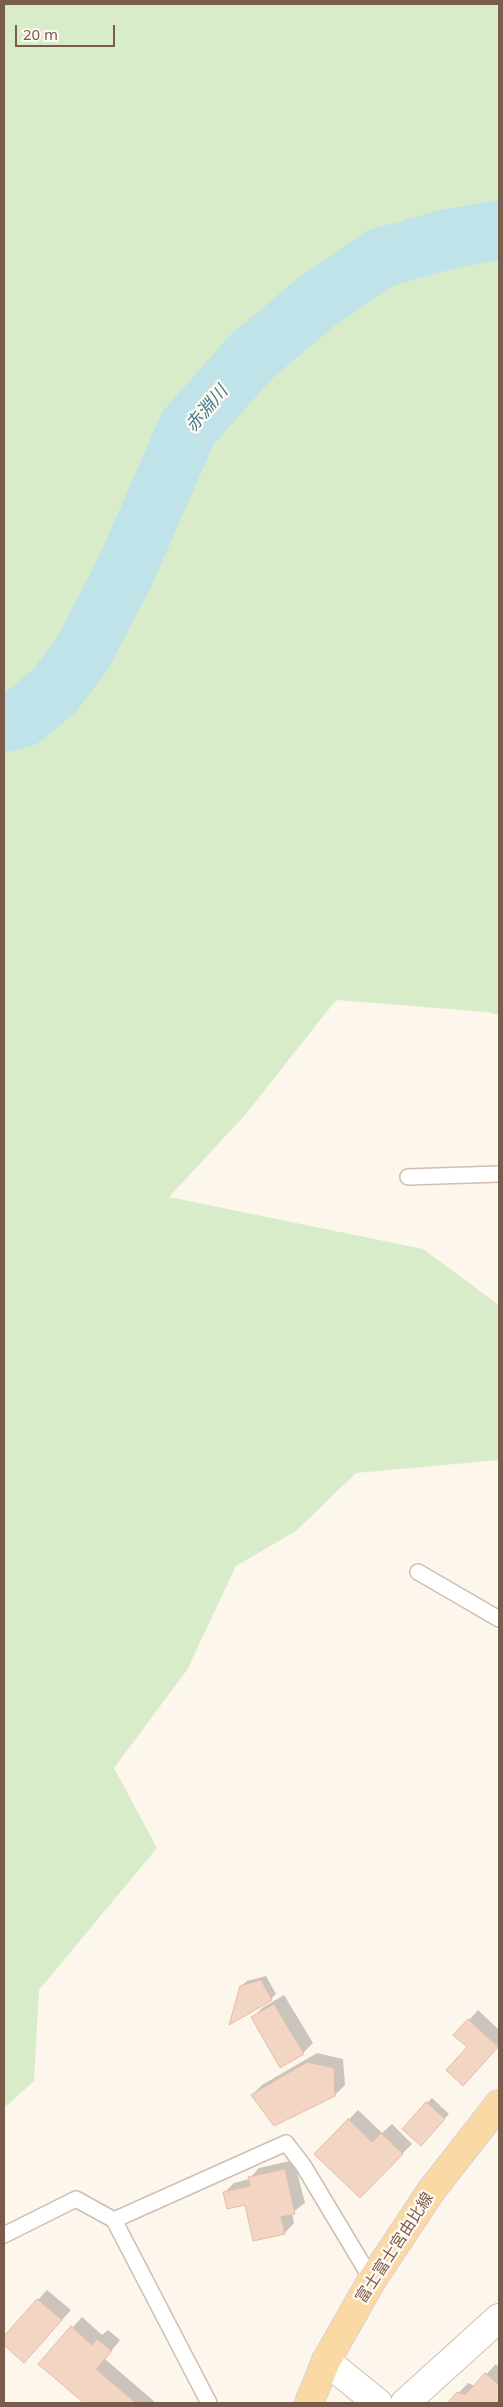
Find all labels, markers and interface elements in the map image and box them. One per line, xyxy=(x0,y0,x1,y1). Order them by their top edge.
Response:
scale bar xyxy=(18,15,118,47)
text: 20 m xyxy=(23,24,58,44)
water label: 赤淵川 xyxy=(181,381,233,437)
street label: 富士富士宮由比線 xyxy=(352,2189,438,2307)

